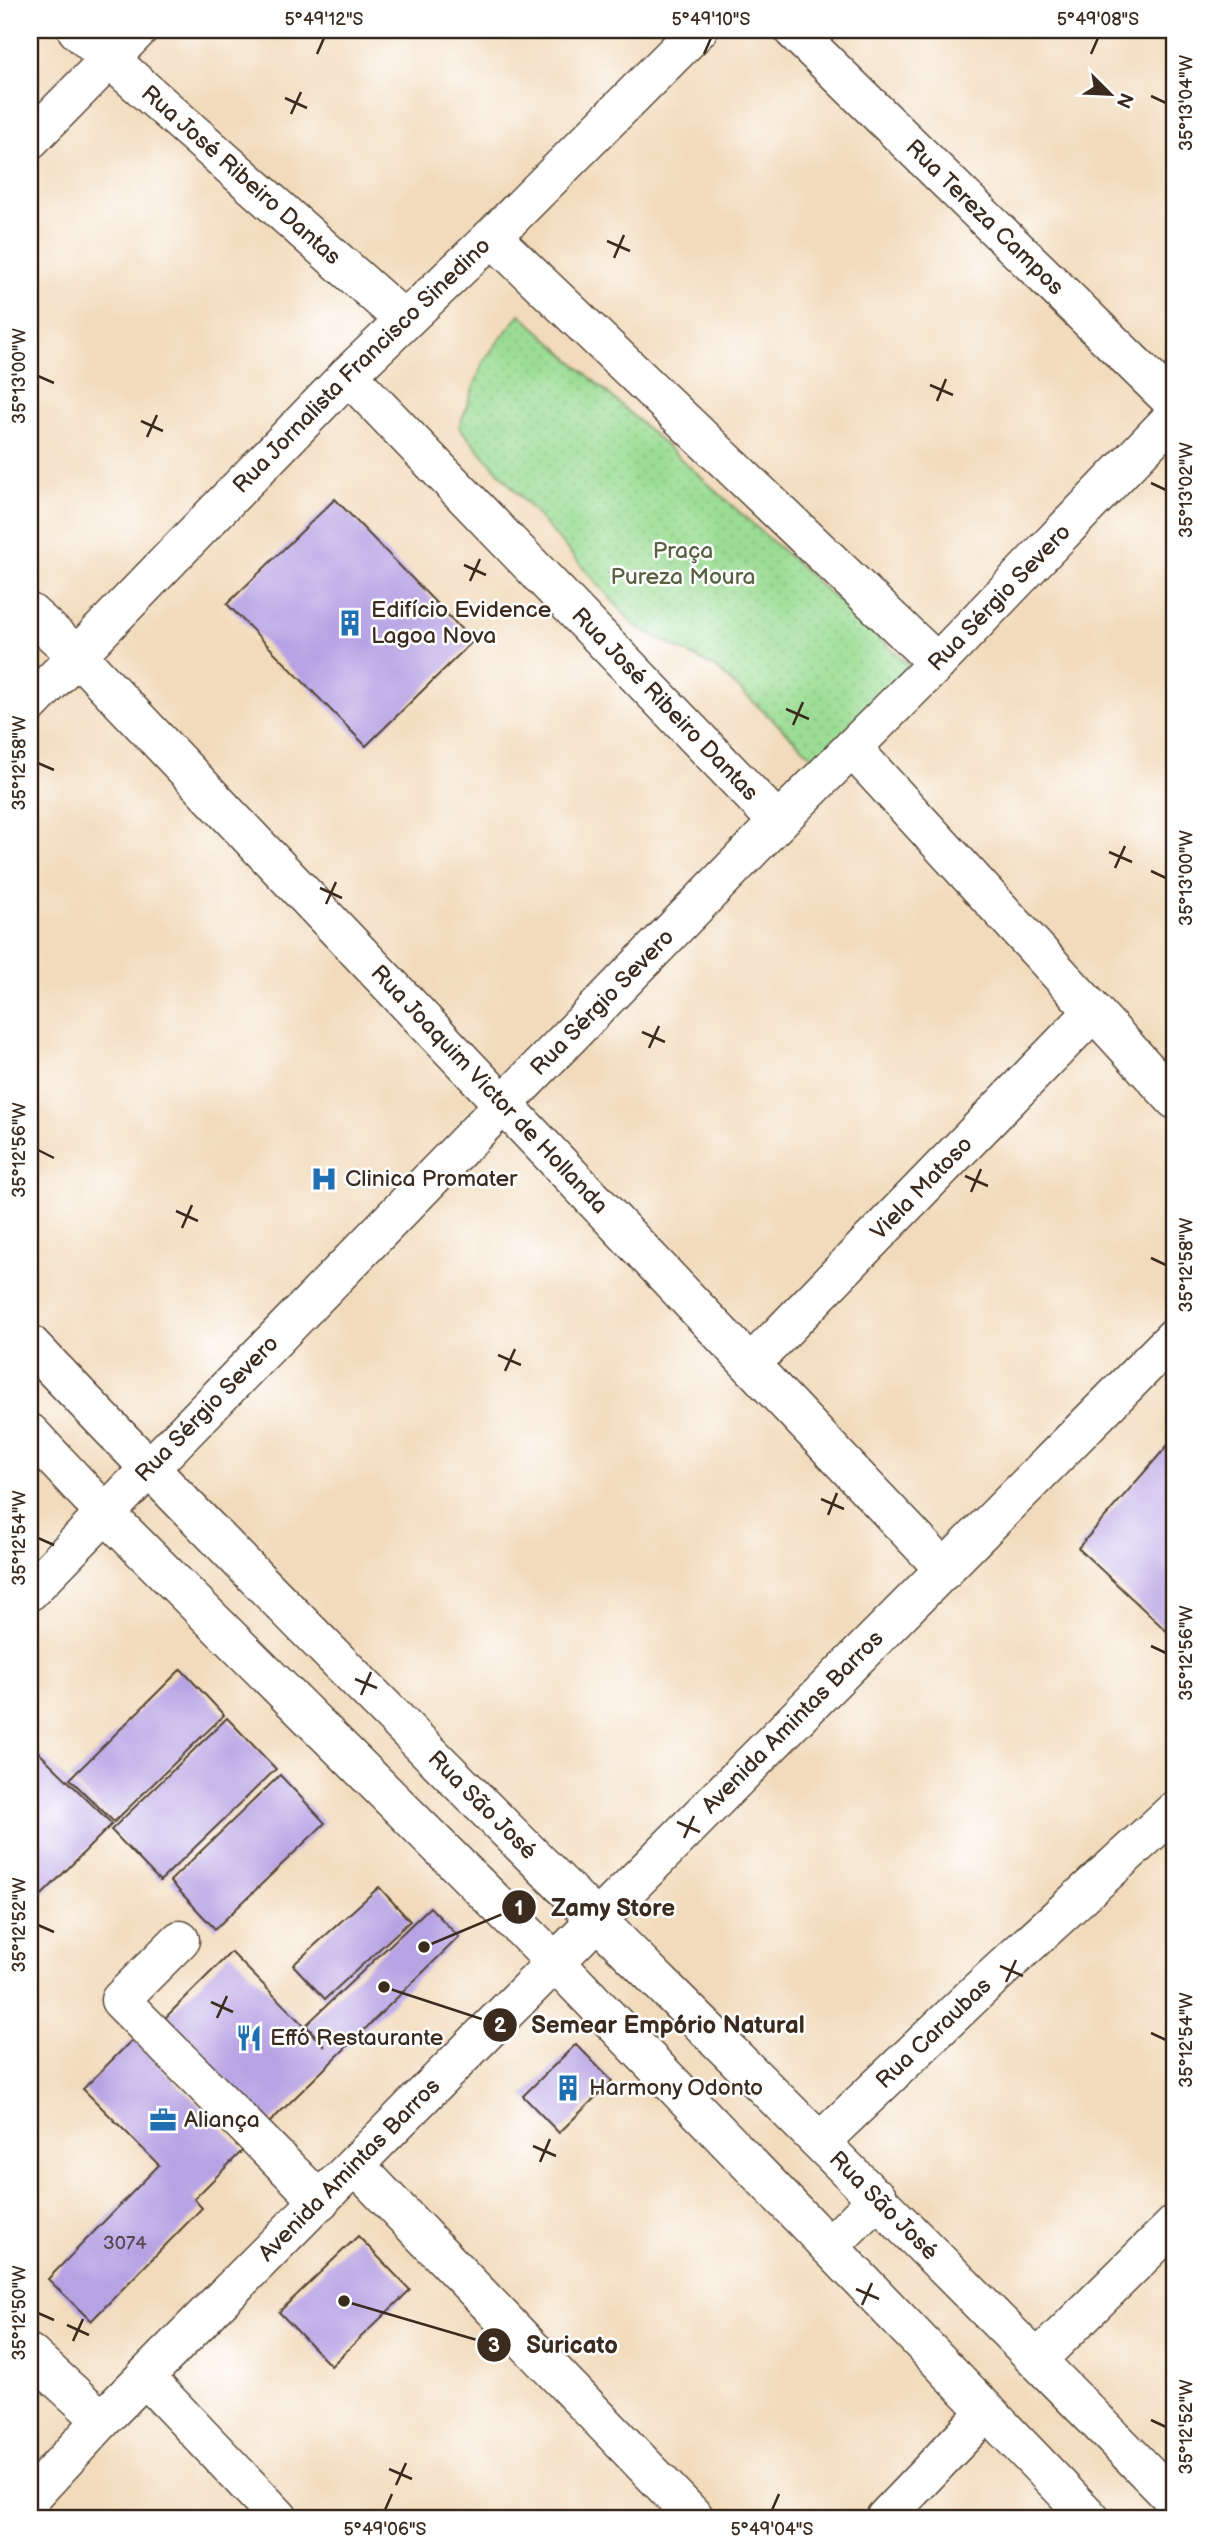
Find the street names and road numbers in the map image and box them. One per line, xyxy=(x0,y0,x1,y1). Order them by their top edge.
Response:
street label: Rua José Ribeiro Dantas xyxy=(135,79,346,271)
street label: Rua Tereza Campos xyxy=(900,134,1069,301)
street label: Rua Jornalista Francisco Sinedino xyxy=(227,232,497,499)
street label: Rua Sérgio Severo xyxy=(922,518,1077,677)
street label: Rua José Ribeiro Dantas xyxy=(565,602,764,807)
street label: Rua Sérgio Severo xyxy=(525,923,680,1082)
street label: Rua Joaquim Victor de Hollanda xyxy=(365,959,614,1220)
street label: Viela Matoso xyxy=(865,1130,979,1246)
street label: Rua Sérgio Severo xyxy=(129,1330,285,1488)
street label: Avenida Amintas Barros xyxy=(696,1625,889,1820)
street label: Rua São José xyxy=(422,1745,543,1866)
street label: Rua Caraubas xyxy=(870,1972,997,2095)
street label: Avenida Amintas Barros xyxy=(253,2072,446,2267)
street label: Rua São José xyxy=(823,2145,944,2266)

